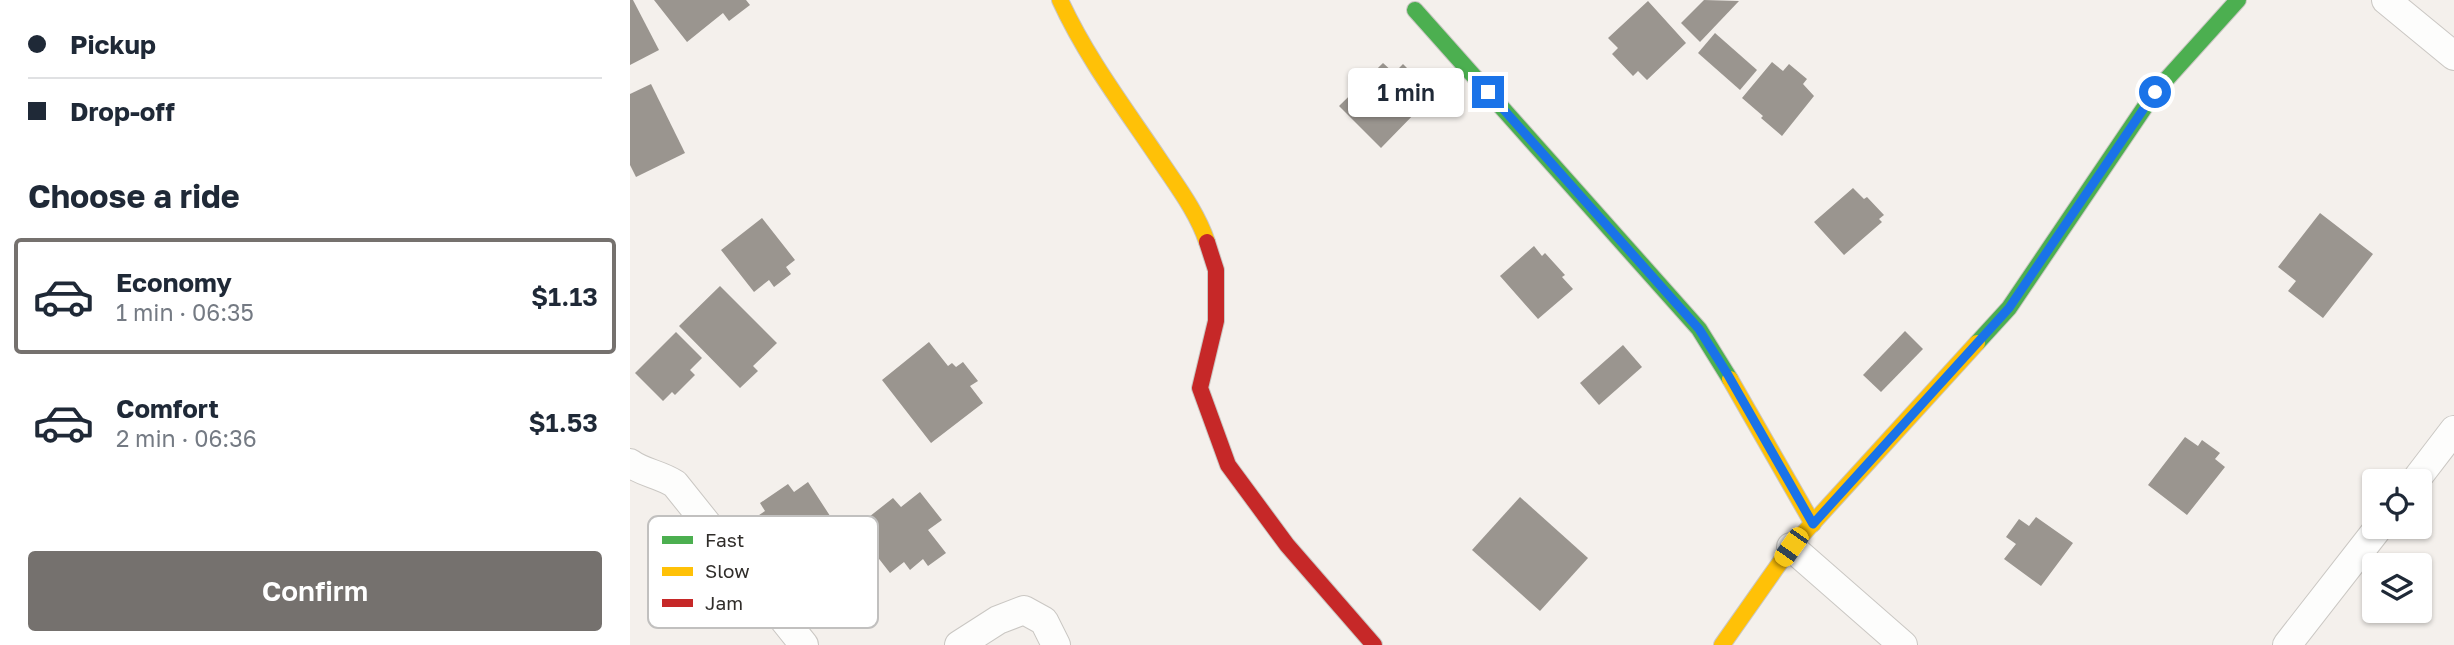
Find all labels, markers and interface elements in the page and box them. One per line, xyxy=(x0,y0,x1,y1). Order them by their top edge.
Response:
text: Pickup xyxy=(70,29,156,60)
callout: 1 min xyxy=(1348,68,1464,116)
route end xyxy=(1472,76,1504,108)
route start xyxy=(2139,76,2171,108)
text: 1 min xyxy=(1377,78,1435,106)
text: Drop-off xyxy=(70,96,175,127)
text: Choose a ride xyxy=(28,177,240,215)
icon: car xyxy=(32,265,95,328)
text: Economy xyxy=(116,267,232,298)
text: $1.13 xyxy=(531,281,598,312)
text: 1 min · 06:35 xyxy=(116,298,254,326)
icon: car xyxy=(32,391,95,454)
text: Comfort xyxy=(116,393,219,424)
text: $1.53 xyxy=(528,407,598,438)
text: 2 min · 06:36 xyxy=(116,424,257,452)
map controls xyxy=(2362,469,2432,623)
button: locate xyxy=(2362,469,2432,539)
legend xyxy=(648,516,878,628)
car xyxy=(1771,524,1812,570)
text: Fast xyxy=(705,528,744,551)
button: Confirm xyxy=(28,551,602,631)
button: layers xyxy=(2362,553,2432,623)
text: Slow xyxy=(705,559,750,582)
text: Jam xyxy=(705,591,743,614)

